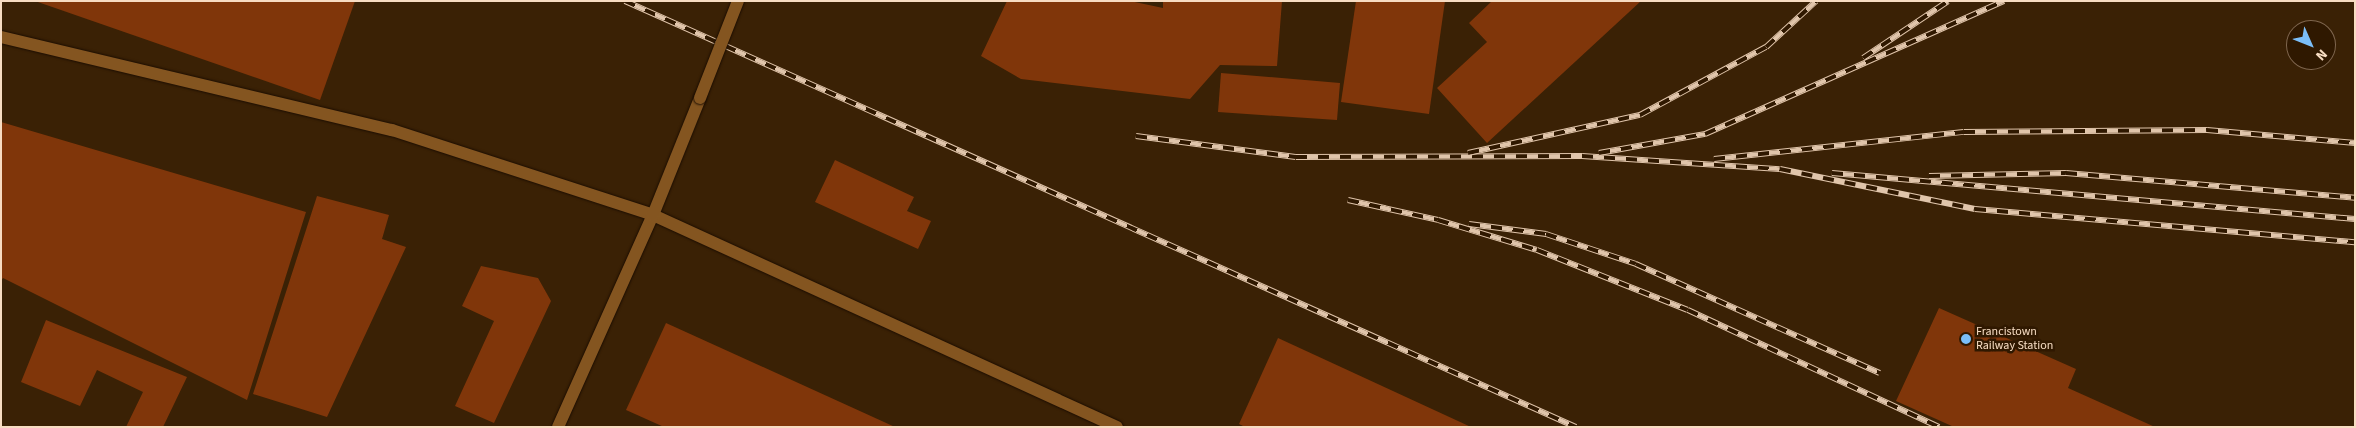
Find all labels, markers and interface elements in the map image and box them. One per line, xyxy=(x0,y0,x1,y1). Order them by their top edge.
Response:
north arrow xyxy=(2286,20,2336,70)
text: N xyxy=(2311,44,2331,65)
place label: Francistown Railway Station xyxy=(1976,325,2053,353)
marker: Francistown Railway Station xyxy=(1960,333,1972,345)

